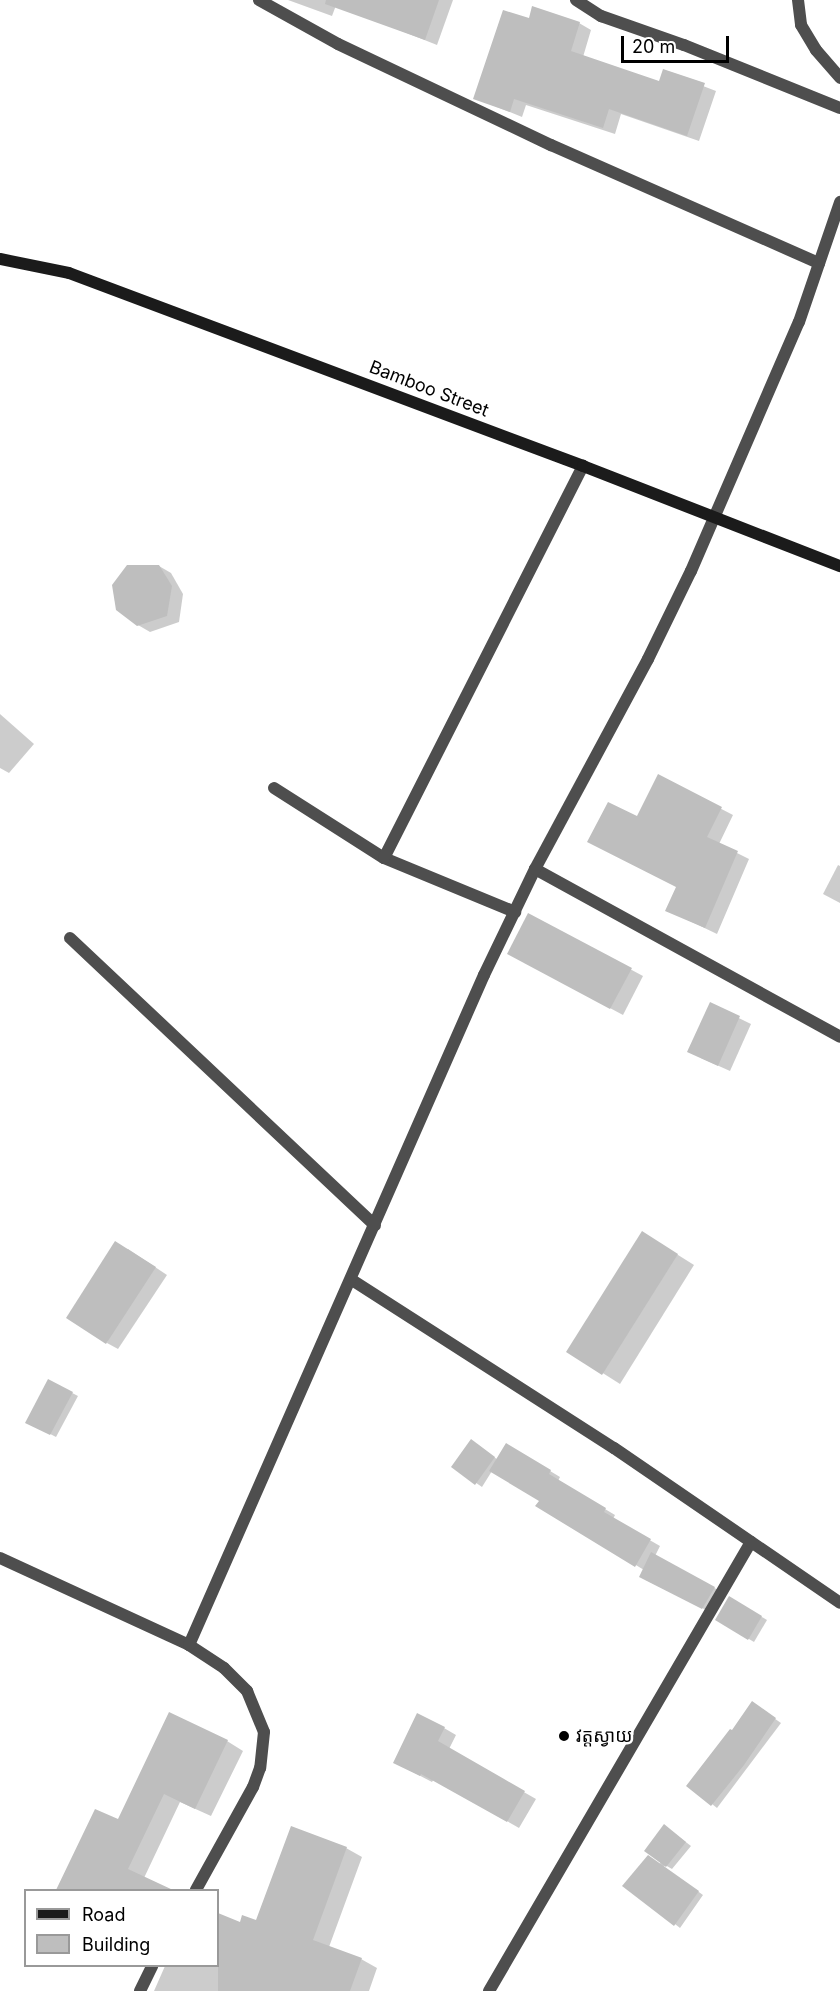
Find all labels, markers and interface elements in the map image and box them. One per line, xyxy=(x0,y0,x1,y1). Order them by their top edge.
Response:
scale bar xyxy=(624,24,732,62)
text: 20 m xyxy=(632,36,675,57)
street label: Bamboo Street xyxy=(366,356,492,422)
place label: វត្តស្វាយ xyxy=(576,1725,632,1747)
marker: វត្តស្វាយ xyxy=(557,1729,571,1743)
legend xyxy=(24,1889,219,1967)
text: Road xyxy=(82,1904,125,1925)
text: Building xyxy=(82,1934,150,1955)

